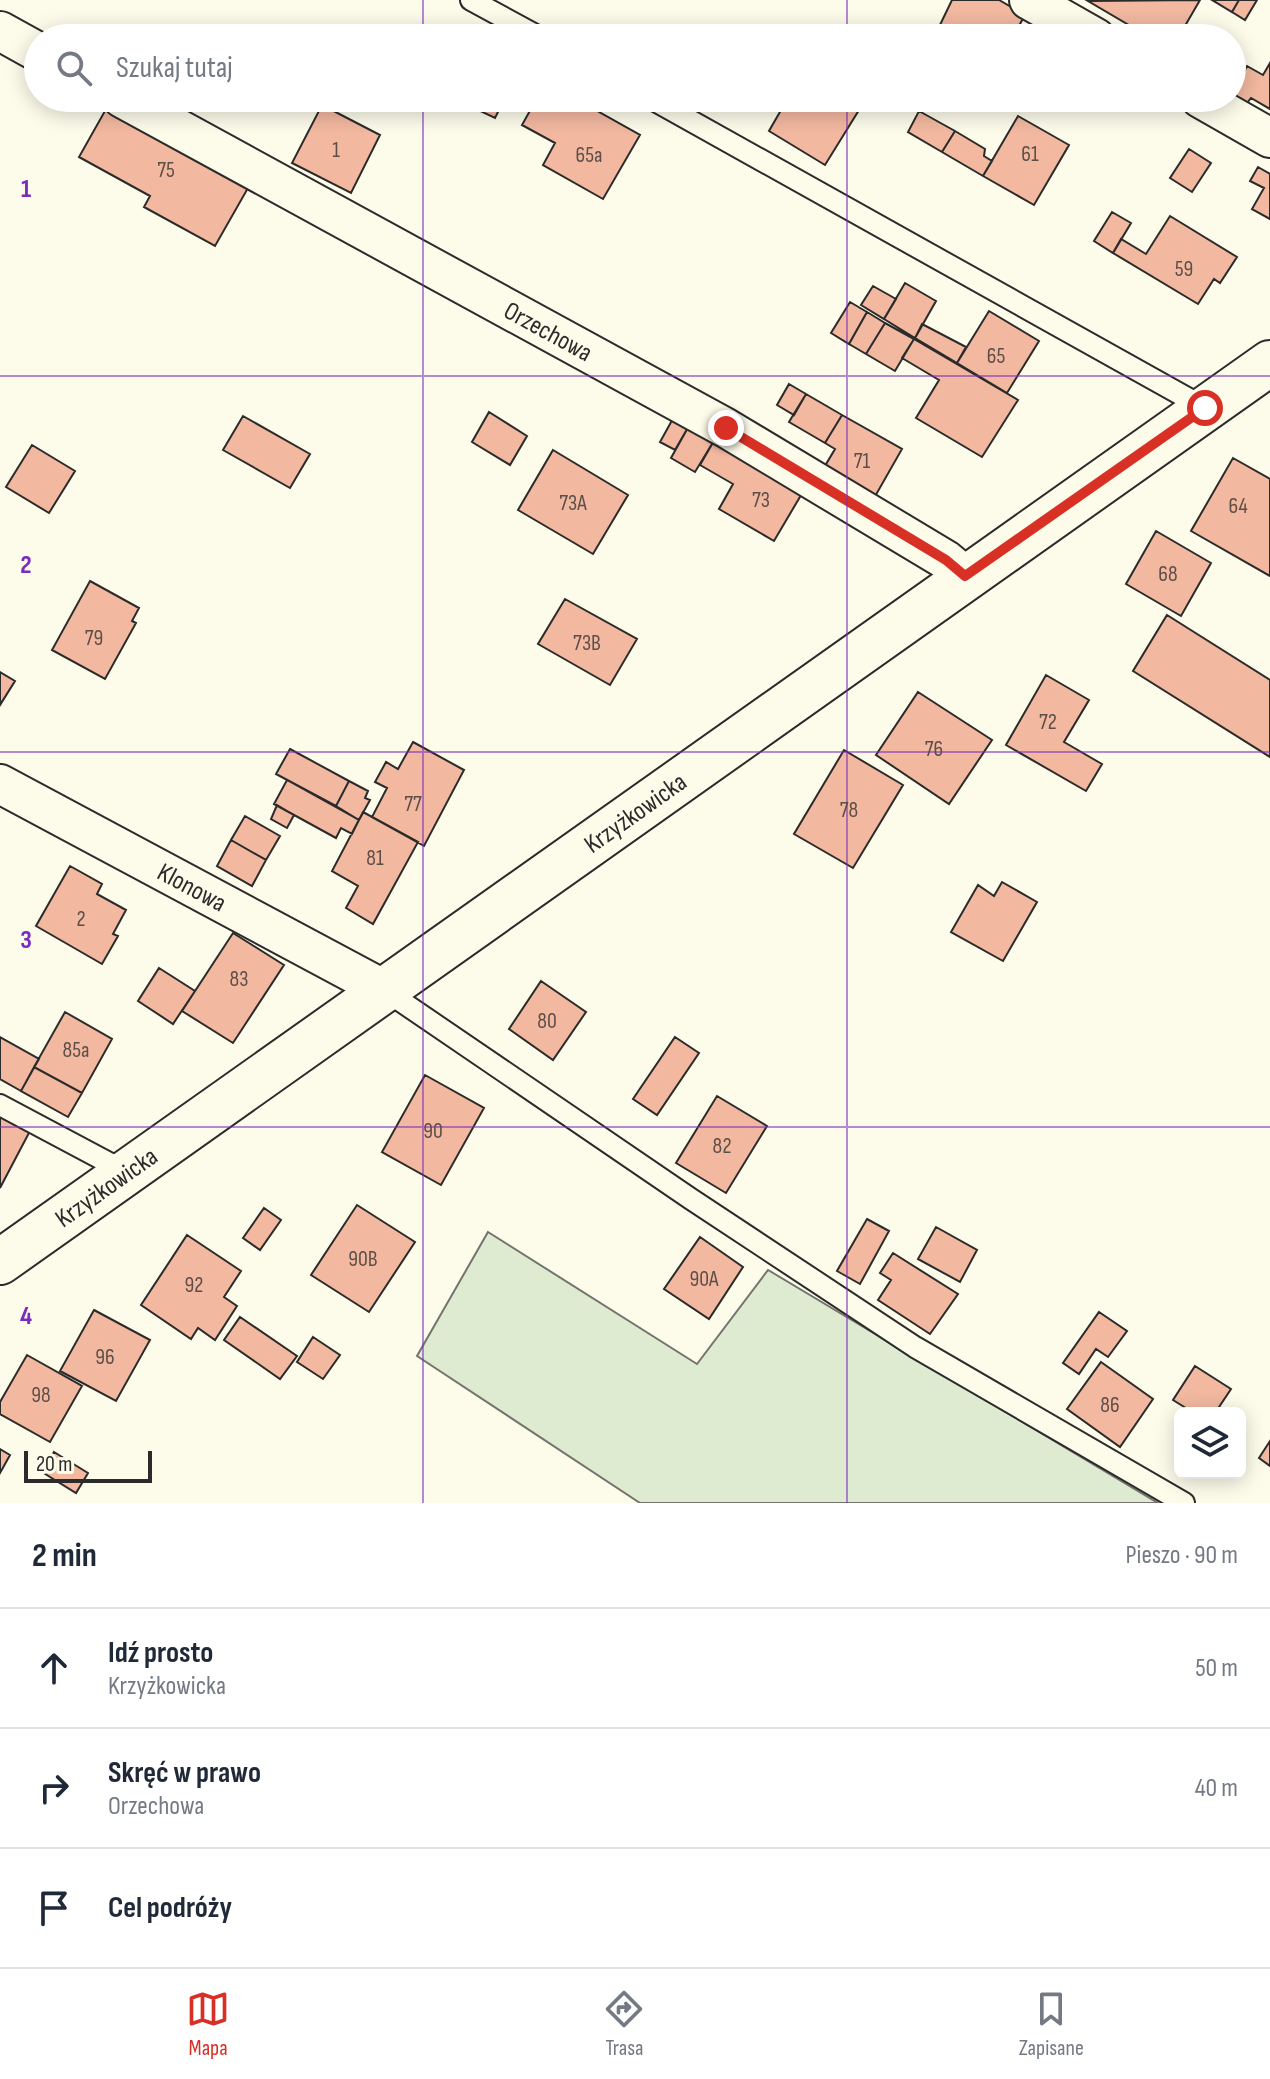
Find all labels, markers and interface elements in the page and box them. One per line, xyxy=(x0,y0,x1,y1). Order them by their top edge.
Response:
search box xyxy=(24,24,1246,112)
icon: search xyxy=(52,46,96,90)
text: Szukaj tutaj xyxy=(116,50,233,86)
house number: 1 xyxy=(332,137,340,164)
house number: 61 xyxy=(1021,141,1039,168)
house number: 65a xyxy=(576,142,602,169)
house number: 75 xyxy=(157,157,175,184)
text: 1 xyxy=(21,174,31,205)
house number: 59 xyxy=(1175,256,1193,283)
street label: Orzechowa xyxy=(498,296,597,369)
house number: 65 xyxy=(987,343,1005,370)
route start xyxy=(1187,390,1223,426)
route end xyxy=(708,410,744,446)
house number: 71 xyxy=(854,448,871,475)
house number: 73 xyxy=(752,487,770,514)
house number: 73A xyxy=(559,490,587,517)
house number: 64 xyxy=(1228,493,1248,520)
text: 2 xyxy=(20,550,32,581)
house number: 68 xyxy=(1158,561,1178,588)
house number: 79 xyxy=(85,625,103,652)
house number: 73B xyxy=(573,630,601,657)
house number: 72 xyxy=(1039,709,1057,736)
house number: 76 xyxy=(925,736,943,763)
street label: Krzyżkowicka xyxy=(579,767,693,860)
house number: 77 xyxy=(404,791,422,818)
house number: 78 xyxy=(840,797,858,824)
house number: 81 xyxy=(366,845,384,872)
street label: Klonowa xyxy=(152,857,231,919)
house number: 2 xyxy=(76,906,86,933)
text: 3 xyxy=(20,925,32,956)
house number: 83 xyxy=(230,966,248,993)
house number: 80 xyxy=(537,1008,557,1035)
house number: 85a xyxy=(63,1037,89,1064)
house number: 90 xyxy=(423,1118,443,1145)
house number: 82 xyxy=(712,1133,732,1160)
street label: Krzyżkowicka xyxy=(50,1141,164,1235)
house number: 90B xyxy=(348,1246,378,1273)
house number: 90A xyxy=(690,1266,719,1293)
house number: 92 xyxy=(185,1272,203,1299)
text: 4 xyxy=(20,1301,32,1332)
house number: 96 xyxy=(95,1344,115,1371)
house number: 98 xyxy=(31,1382,51,1409)
house number: 86 xyxy=(1100,1392,1120,1419)
map controls xyxy=(1174,1407,1246,1479)
button: layers xyxy=(1174,1407,1246,1479)
scale bar xyxy=(24,1447,152,1483)
text: 20 m xyxy=(36,1451,73,1478)
text: 2 min xyxy=(32,1535,97,1576)
text: Pieszo · 90 m xyxy=(1126,1540,1238,1571)
text: Idź prosto xyxy=(108,1635,213,1671)
icon: ahead xyxy=(32,1646,76,1690)
text: 50 m xyxy=(1195,1653,1238,1684)
text: Krzyżkowicka xyxy=(108,1671,226,1702)
text: Skręć w prawo xyxy=(108,1755,261,1791)
icon: right xyxy=(32,1766,76,1810)
text: 40 m xyxy=(1195,1773,1238,1804)
text: Orzechowa xyxy=(108,1791,204,1822)
icon: arrive xyxy=(32,1886,76,1930)
text: Cel podróży xyxy=(108,1890,232,1926)
tab: Mapa xyxy=(186,1987,230,2062)
tab: Trasa xyxy=(602,1987,646,2062)
tab: Zapisane xyxy=(1019,1987,1084,2062)

